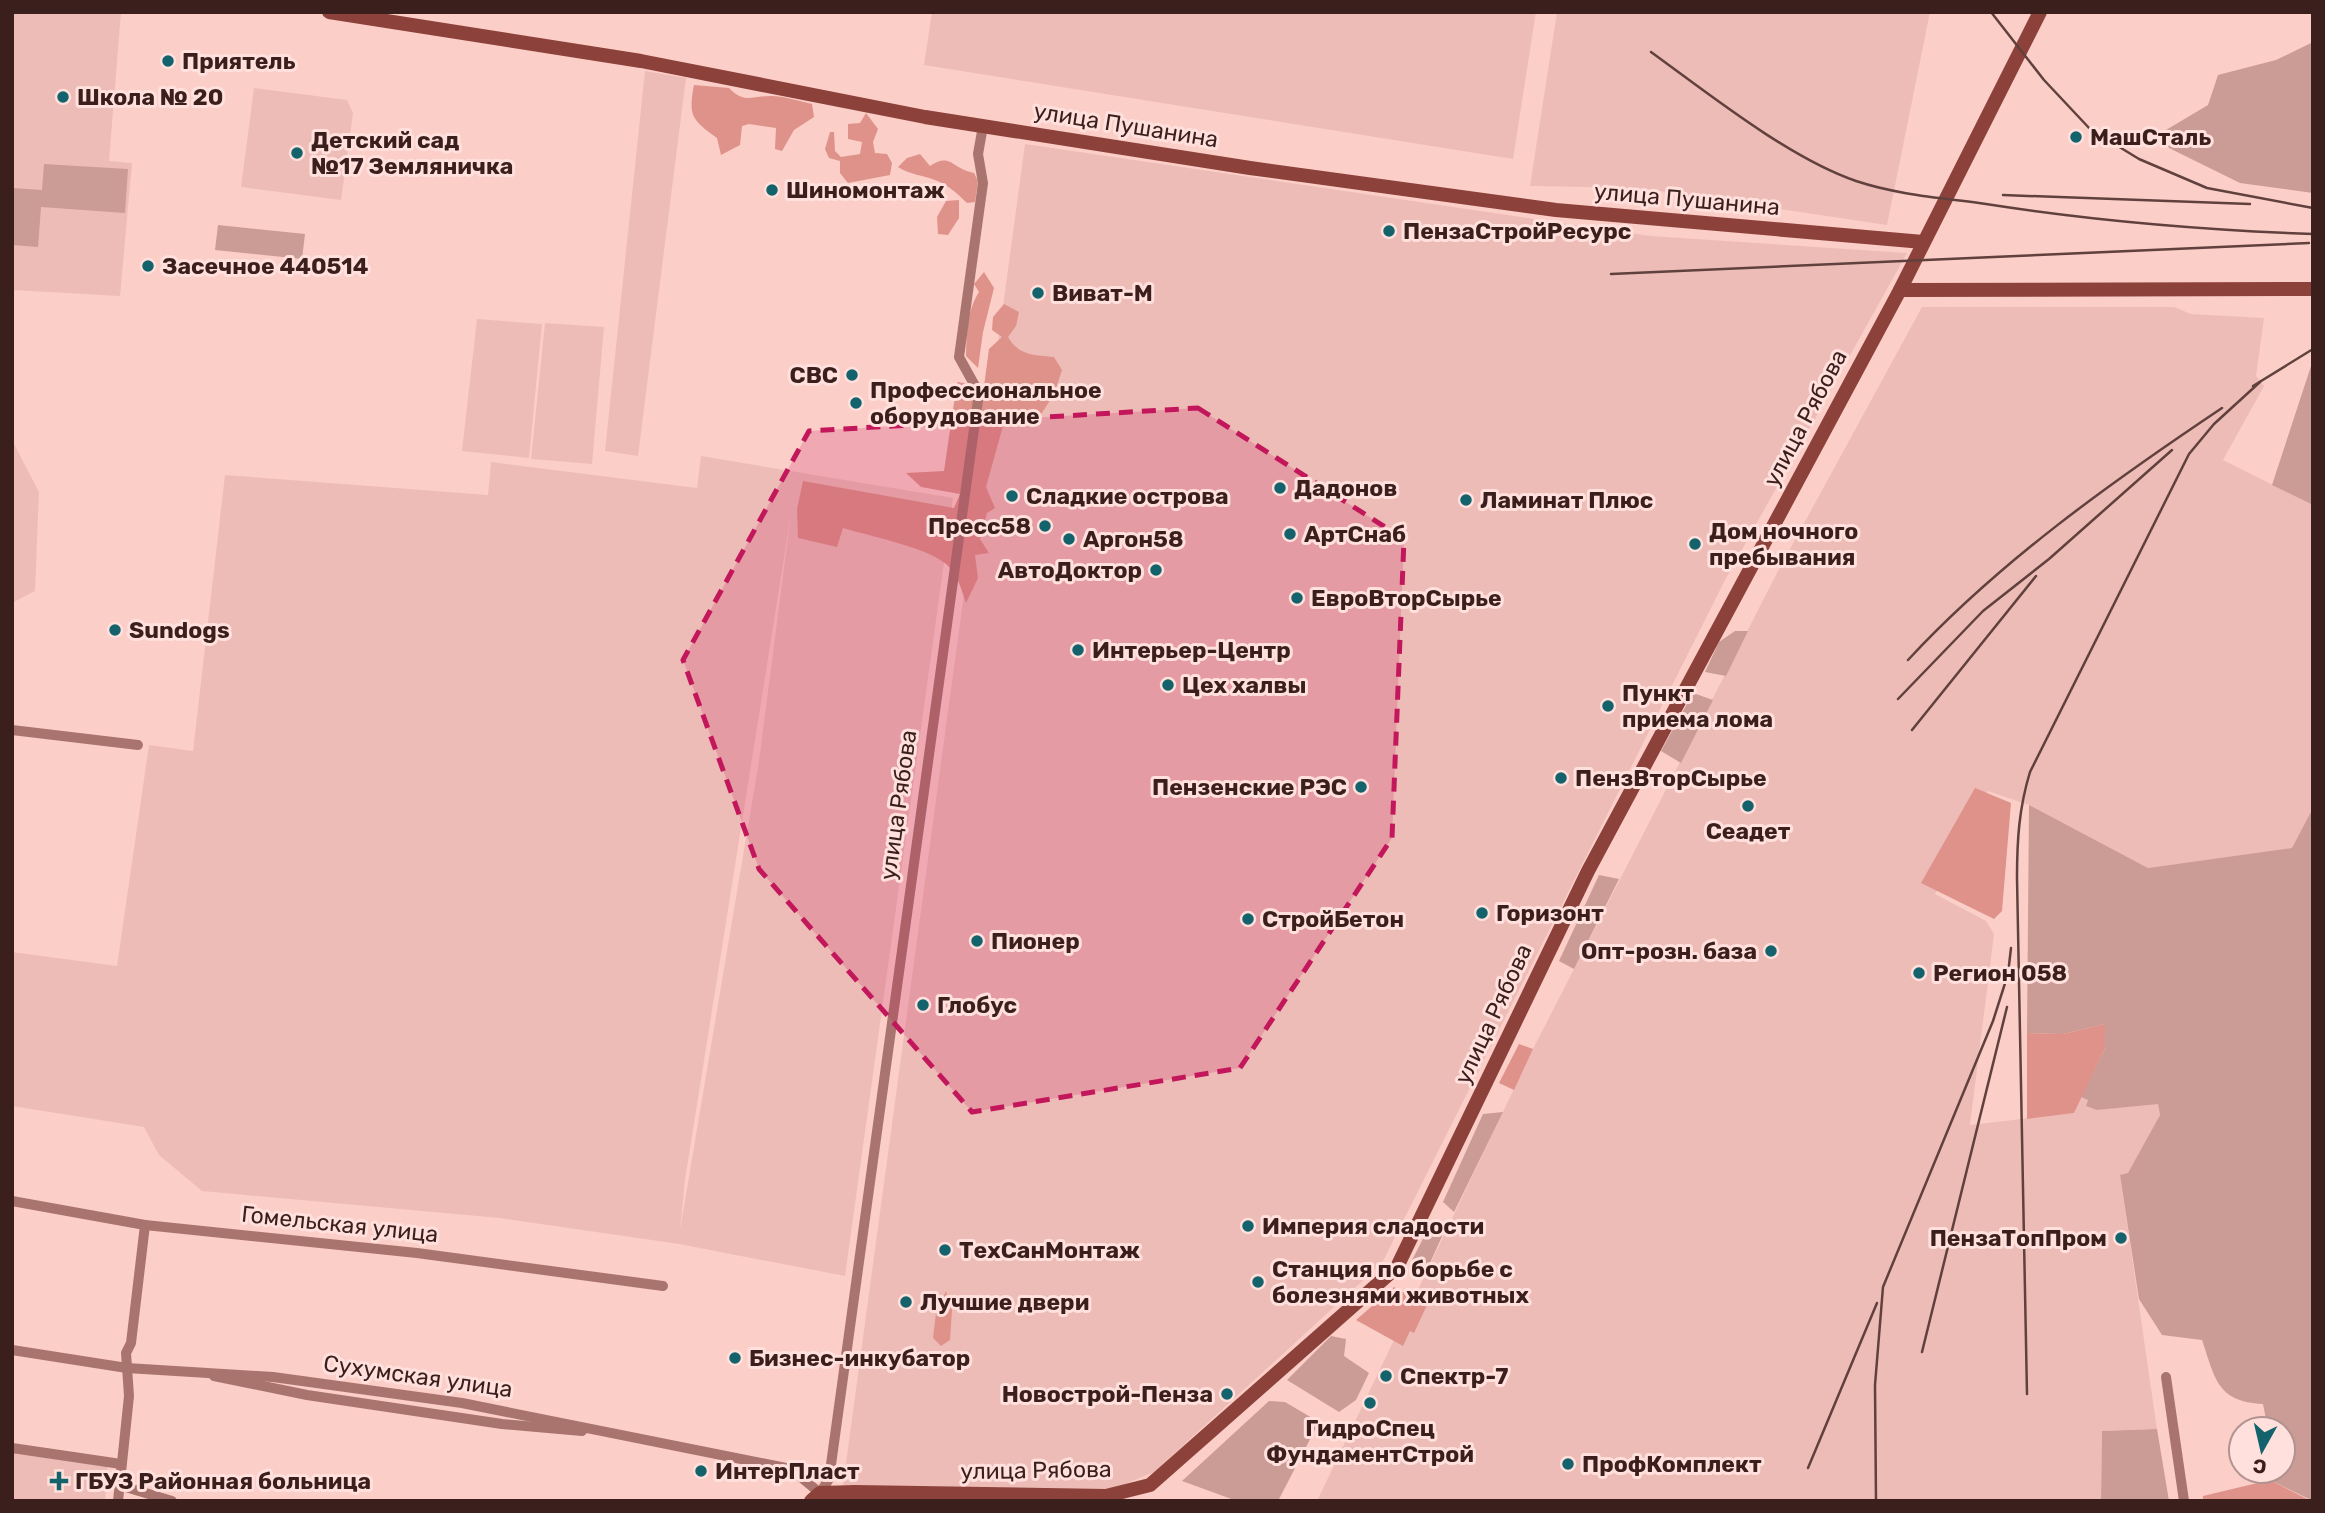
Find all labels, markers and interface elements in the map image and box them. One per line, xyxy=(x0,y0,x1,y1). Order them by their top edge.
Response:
place label: Приятель xyxy=(182,47,296,75)
marker: Приятель xyxy=(160,53,176,69)
place label: Школа № 20 xyxy=(77,83,223,111)
marker: Школа № 20 xyxy=(55,89,71,105)
street label: улица Пушанина xyxy=(1032,97,1220,153)
place label: МашСталь xyxy=(2090,123,2211,151)
place label: Детский сад №17 Земляничка xyxy=(311,126,513,180)
marker: МашСталь xyxy=(2068,129,2084,145)
marker: Детский сад №17 Земляничка xyxy=(289,145,305,161)
place label: Шиномонтаж xyxy=(786,176,945,204)
street label: улица Пушанина xyxy=(1593,177,1781,221)
marker: Шиномонтаж xyxy=(764,182,780,198)
place label: ПензаСтройРесурс xyxy=(1403,217,1631,245)
marker: ПензаСтройРесурс xyxy=(1381,223,1397,239)
place label: Засечное 440514 xyxy=(162,252,368,280)
marker: Засечное 440514 xyxy=(140,258,156,274)
place label: Виват-М xyxy=(1052,279,1153,307)
marker: Виват-М xyxy=(1030,285,1046,301)
street label: улица Рябова xyxy=(1757,345,1853,491)
place label: СВС xyxy=(790,361,838,389)
marker: СВС xyxy=(844,367,860,383)
place label: Профессиональное оборудование xyxy=(870,376,1102,430)
marker: Профессиональное оборудование xyxy=(848,395,864,411)
place label: Дадонов xyxy=(1294,474,1397,502)
marker: Дадонов xyxy=(1272,480,1288,496)
place label: Сладкие острова xyxy=(1026,482,1229,510)
place label: Ламинат Плюс xyxy=(1480,486,1653,514)
marker: Сладкие острова xyxy=(1004,488,1020,504)
marker: Ламинат Плюс xyxy=(1458,492,1474,508)
place label: Пресс58 xyxy=(928,512,1031,540)
place label: Дом ночного пребывания xyxy=(1709,517,1858,571)
marker: Пресс58 xyxy=(1037,518,1053,534)
place label: АртСнаб xyxy=(1304,520,1406,548)
place label: Аргон58 xyxy=(1083,525,1184,553)
marker: АртСнаб xyxy=(1282,526,1298,542)
marker: Аргон58 xyxy=(1061,531,1077,547)
marker: Дом ночного пребывания xyxy=(1687,536,1703,552)
place label: АвтоДоктор xyxy=(998,556,1142,584)
marker: АвтоДоктор xyxy=(1148,562,1164,578)
place label: ЕвроВторСырье xyxy=(1311,584,1502,612)
marker: ЕвроВторСырье xyxy=(1289,590,1305,606)
place label: Sundogs xyxy=(129,616,230,644)
marker: Sundogs xyxy=(107,622,123,638)
place label: Интерьер-Центр xyxy=(1092,636,1291,664)
marker: Интерьер-Центр xyxy=(1070,642,1086,658)
place label: Цех халвы xyxy=(1182,671,1306,699)
marker: Цех халвы xyxy=(1160,677,1176,693)
place label: Пункт приема лома xyxy=(1622,679,1773,733)
marker: Пункт приема лома xyxy=(1600,698,1616,714)
street label: улица Рябова xyxy=(874,728,922,882)
place label: ПензВторСырье xyxy=(1575,764,1767,792)
marker: ПензВторСырье xyxy=(1553,770,1569,786)
place label: Пензенские РЭС xyxy=(1152,773,1347,801)
marker: Пензенские РЭС xyxy=(1353,779,1369,795)
marker: Сеадет xyxy=(1740,798,1756,814)
place label: Сеадет xyxy=(1706,817,1791,845)
place label: Горизонт xyxy=(1496,899,1604,927)
place label: СтройБетон xyxy=(1262,905,1404,933)
marker: Горизонт xyxy=(1474,905,1490,921)
marker: СтройБетон xyxy=(1240,911,1256,927)
place label: Пионер xyxy=(991,927,1080,955)
marker: Пионер xyxy=(969,933,985,949)
place label: Опт-розн. база xyxy=(1581,937,1757,965)
street label: улица Рябова xyxy=(1448,940,1538,1088)
marker: Опт-розн. база xyxy=(1763,943,1779,959)
place label: Регион 058 xyxy=(1933,959,2067,987)
marker: Регион 058 xyxy=(1911,965,1927,981)
place label: Глобус xyxy=(937,991,1017,1019)
marker: Глобус xyxy=(915,997,931,1013)
street label: Гомельская улица xyxy=(240,1200,440,1248)
place label: Империя сладости xyxy=(1262,1212,1484,1240)
marker: Империя сладости xyxy=(1240,1218,1256,1234)
place label: ПензаТопПром xyxy=(1930,1224,2107,1252)
marker: ПензаТопПром xyxy=(2113,1230,2129,1246)
place label: ТехСанМонтаж xyxy=(959,1236,1140,1264)
marker: ТехСанМонтаж xyxy=(937,1242,953,1258)
place label: Станция по борьбе с болезнями животных xyxy=(1272,1255,1530,1309)
marker: Станция по борьбе с болезнями животных xyxy=(1250,1274,1266,1290)
place label: Лучшие двери xyxy=(920,1288,1089,1316)
marker: Лучшие двери xyxy=(898,1294,914,1310)
place label: Бизнес-инкубатор xyxy=(749,1344,970,1372)
street label: Сухумская улица xyxy=(322,1349,514,1403)
marker: Бизнес-инкубатор xyxy=(727,1350,743,1366)
place label: Спектр-7 xyxy=(1400,1362,1508,1390)
marker: Спектр-7 xyxy=(1378,1368,1394,1384)
place label: Новострой-Пенза xyxy=(1002,1380,1213,1408)
marker: Новострой-Пенза xyxy=(1219,1386,1235,1402)
marker: ГидроСпец ФундаментСтрой xyxy=(1362,1395,1378,1411)
place label: ГидроСпец ФундаментСтрой xyxy=(1266,1414,1474,1468)
north arrow xyxy=(2227,1415,2297,1485)
place label: ПрофКомплект xyxy=(1582,1450,1762,1478)
text: С xyxy=(2251,1454,2268,1479)
street label: улица Рябова xyxy=(960,1455,1112,1485)
marker: ПрофКомплект xyxy=(1560,1456,1576,1472)
place label: ИнтерПласт xyxy=(715,1457,860,1485)
marker: ИнтерПласт xyxy=(693,1463,709,1479)
place label: ГБУЗ Районная больница xyxy=(75,1467,371,1495)
marker: ГБУЗ Районная больница xyxy=(49,1471,69,1491)

